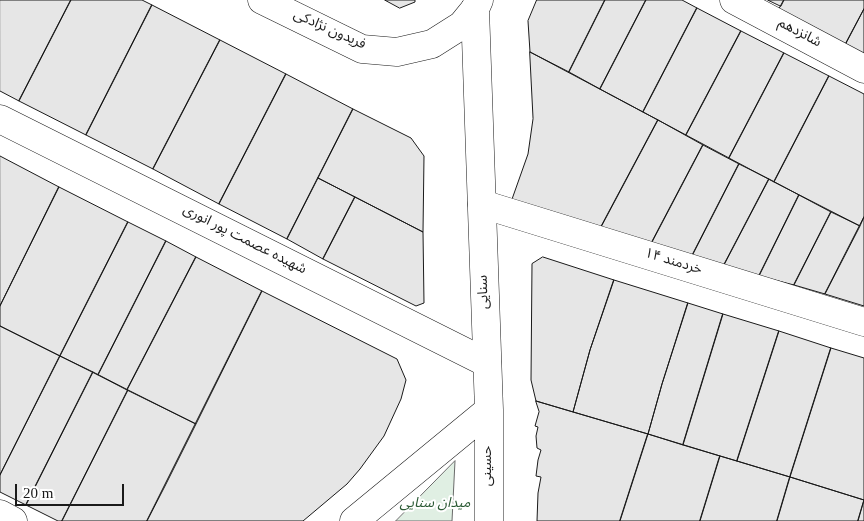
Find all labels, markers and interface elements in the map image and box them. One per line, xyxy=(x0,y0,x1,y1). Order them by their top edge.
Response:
street label: فریدون نژادکی xyxy=(290,8,368,54)
street label: شانزدهم xyxy=(775,16,823,52)
street label: شهیده عصمت پور انوری xyxy=(179,203,309,279)
street label: خردمند ۱۴ xyxy=(642,246,704,280)
street label: سنایی xyxy=(476,275,494,309)
street label: حسینی xyxy=(481,446,497,486)
scale bar xyxy=(18,474,126,506)
text: 20 m xyxy=(23,485,53,501)
park label: میدان سنایی xyxy=(400,497,470,513)

